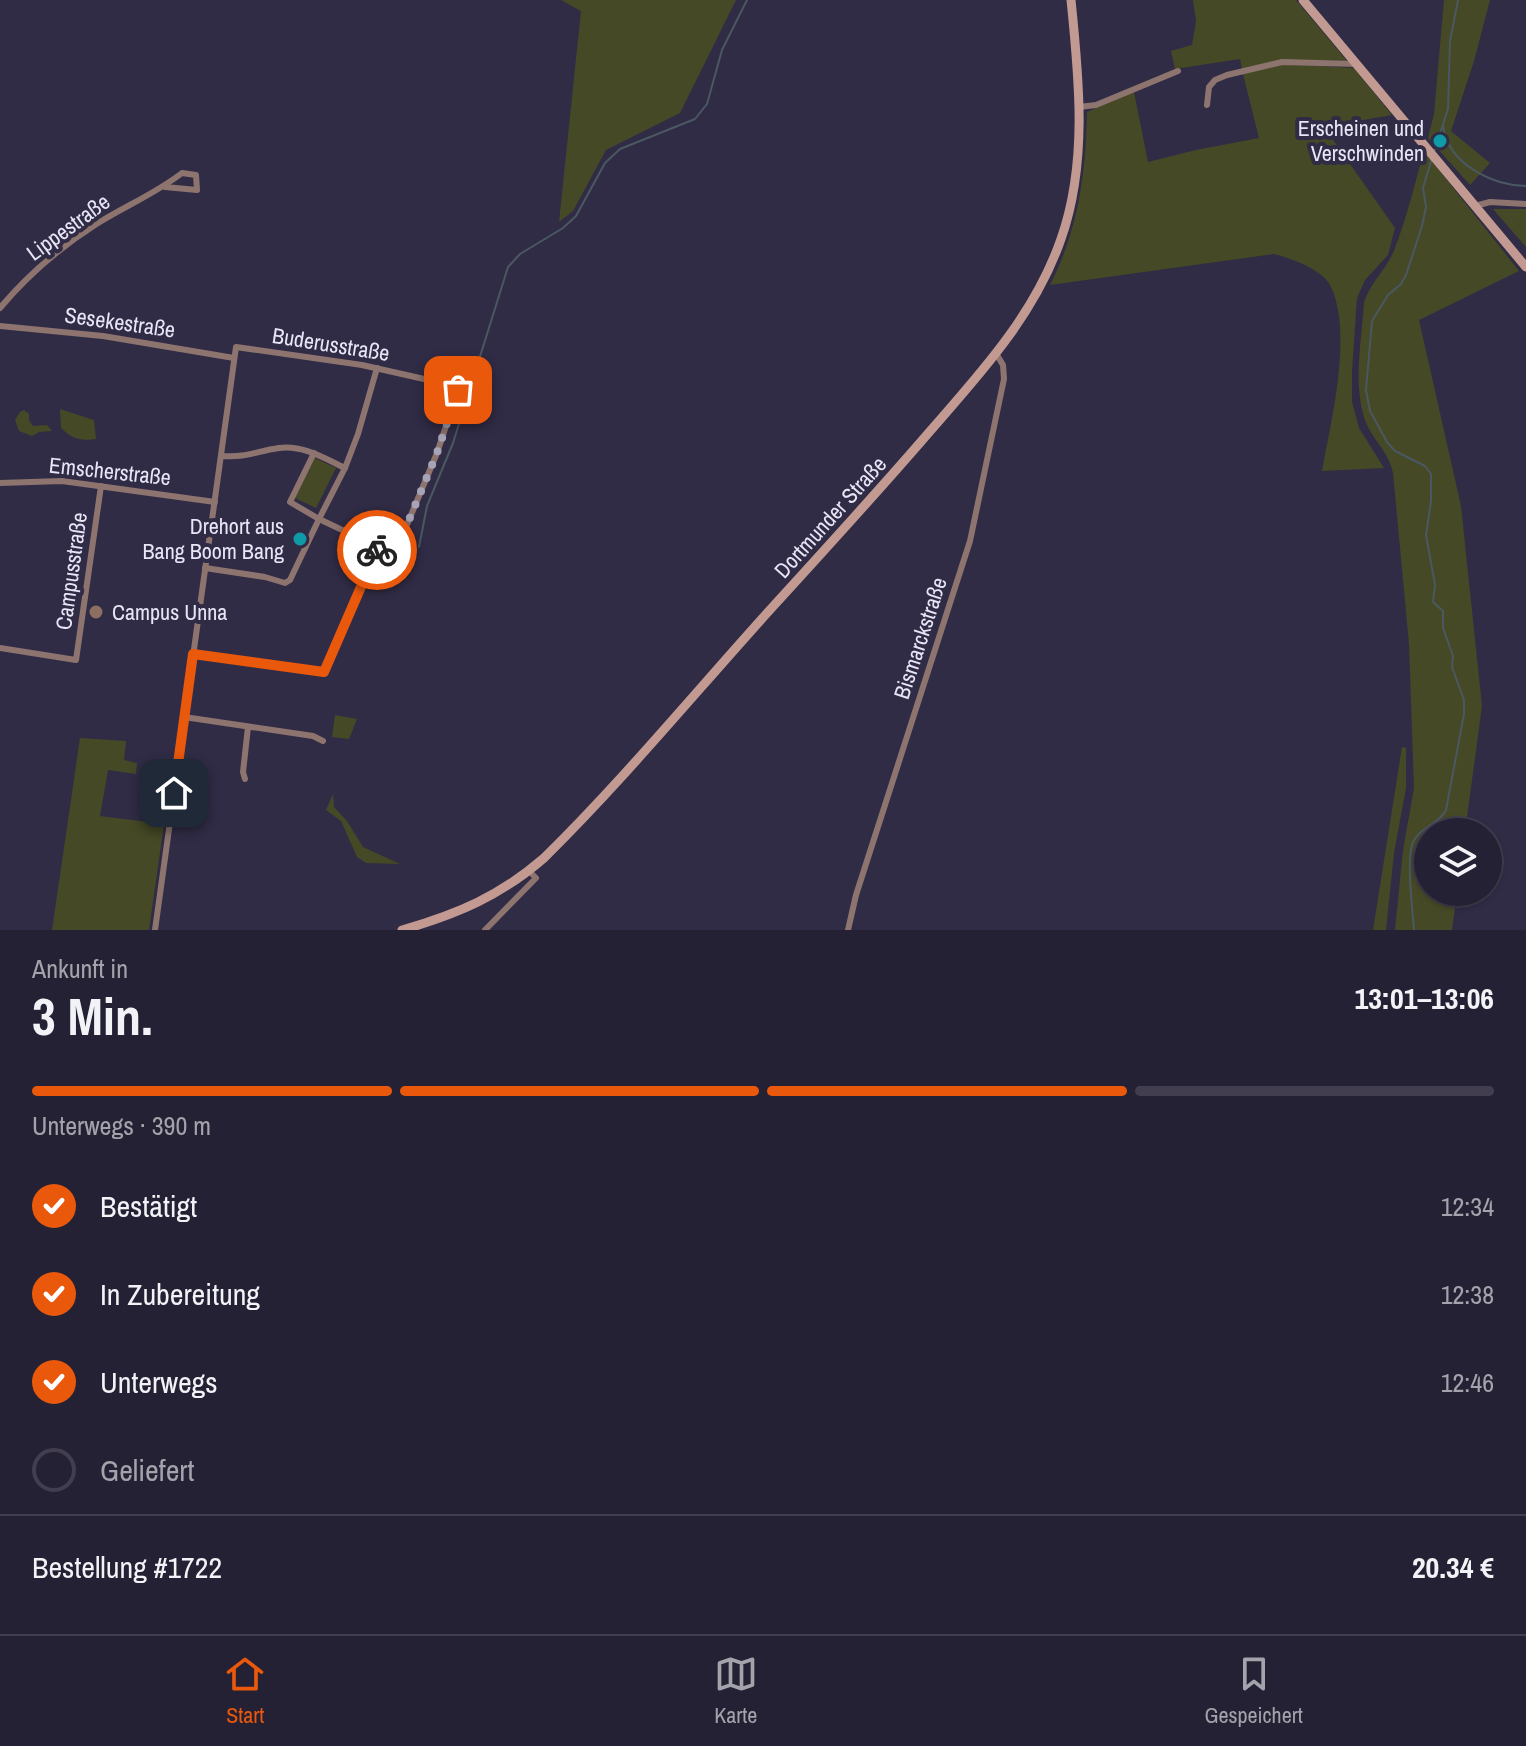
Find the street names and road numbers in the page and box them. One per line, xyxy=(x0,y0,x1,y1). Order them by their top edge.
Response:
street label: Lippestraße xyxy=(20,187,116,267)
street label: Sesekestraße xyxy=(63,299,177,345)
street label: Buderusstraße xyxy=(270,320,392,368)
street label: Emscherstraße xyxy=(48,450,172,492)
street label: Dortmunder Straße xyxy=(767,450,893,584)
street label: Campusstraße xyxy=(48,510,94,632)
street label: Bismarckstraße xyxy=(886,573,954,703)

